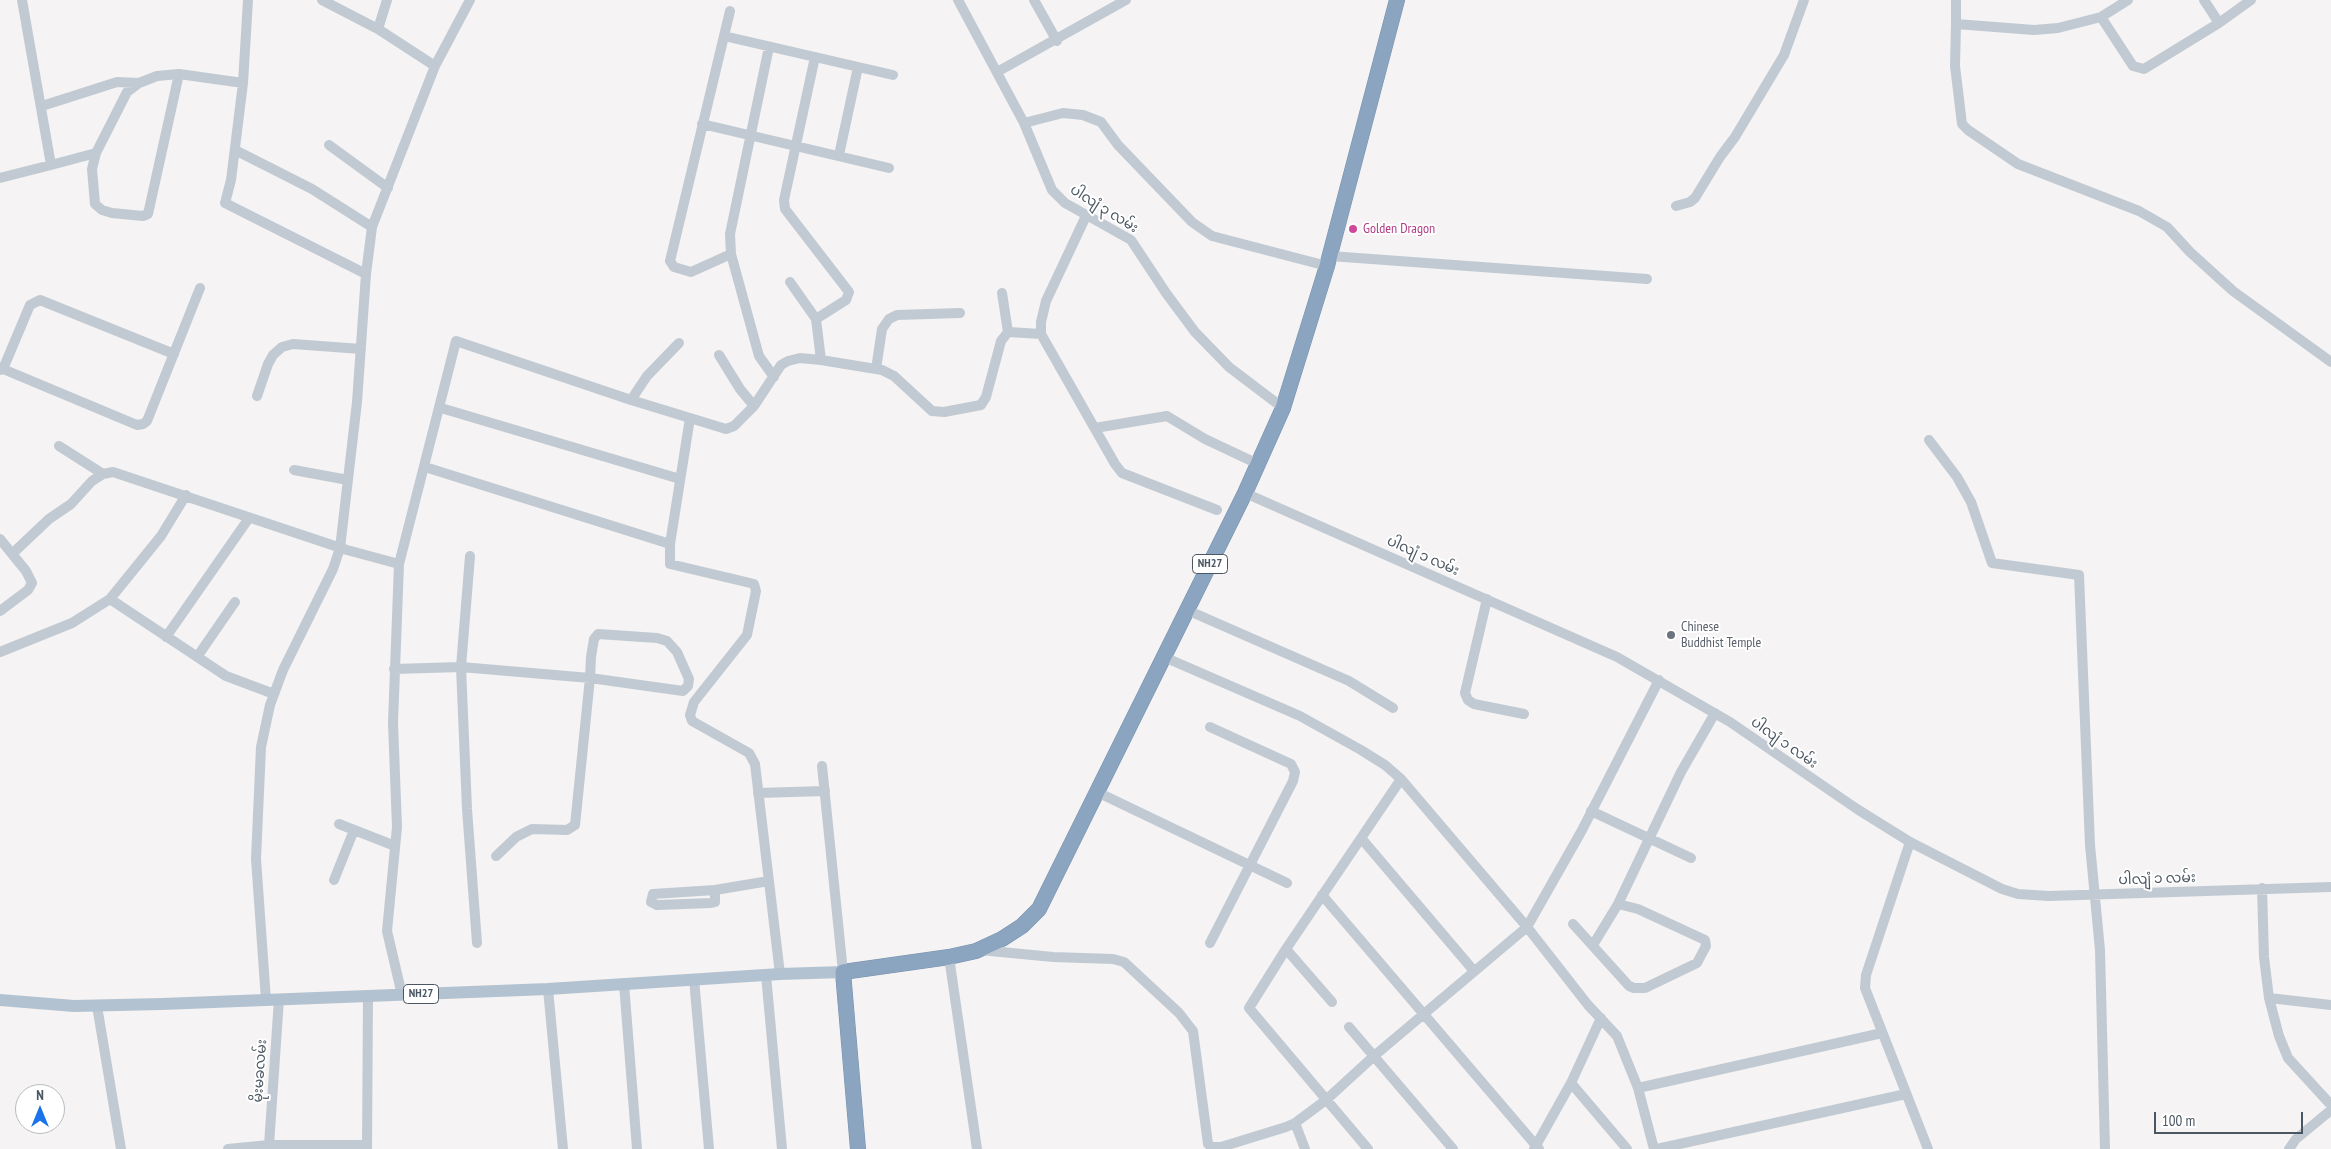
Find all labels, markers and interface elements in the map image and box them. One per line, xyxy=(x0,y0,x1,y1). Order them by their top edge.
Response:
street label: ပါလျံ ၃ လမ်း xyxy=(1067,181,1141,237)
place label: Golden Dragon xyxy=(1363,221,1435,237)
marker: Golden Dragon xyxy=(1347,223,1359,235)
street label: ပါလျံ ၁ လမ်း xyxy=(1384,533,1462,579)
road number: NH27 xyxy=(1192,554,1228,574)
place label: Chinese Buddhist Temple xyxy=(1681,619,1761,652)
marker: Chinese Buddhist Temple xyxy=(1665,629,1677,641)
street label: ပါလျံ ၁ လမ်း xyxy=(1748,714,1820,772)
street label: ပါလျံ ၁ လမ်း xyxy=(2118,869,2196,889)
road number: NH27 xyxy=(404,984,438,1004)
street label: မိုးမခလမ်း xyxy=(249,1039,271,1103)
north arrow xyxy=(15,1084,65,1134)
text: N xyxy=(36,1086,44,1104)
scale bar xyxy=(2156,1102,2305,1134)
text: 100 m xyxy=(2162,1111,2195,1130)

